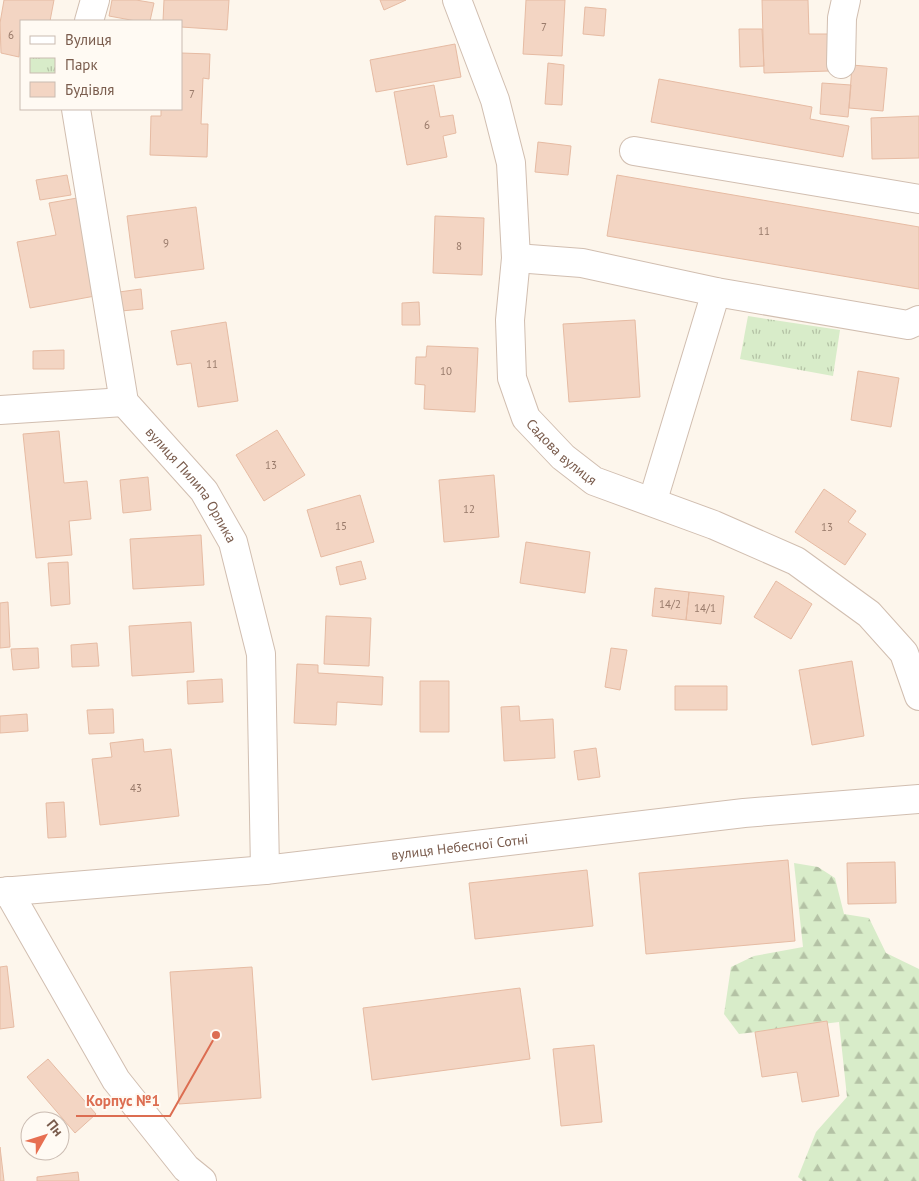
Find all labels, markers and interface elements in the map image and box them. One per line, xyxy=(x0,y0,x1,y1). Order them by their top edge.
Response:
legend xyxy=(20,20,182,110)
house number: 7 xyxy=(541,20,547,34)
house number: 6 xyxy=(8,28,14,42)
text: Вулиця xyxy=(65,30,112,49)
text: Парк xyxy=(65,55,98,74)
text: Будівля xyxy=(65,80,114,99)
house number: 7 xyxy=(189,87,195,101)
house number: 6 xyxy=(424,118,430,132)
house number: 11 xyxy=(758,224,770,238)
house number: 9 xyxy=(163,236,169,250)
house number: 8 xyxy=(456,239,462,253)
house number: 11 xyxy=(206,357,218,371)
house number: 10 xyxy=(440,364,452,378)
street label: Садова вулиця xyxy=(522,415,601,489)
street label: вулиця Пилипа Орлика xyxy=(142,423,241,546)
house number: 13 xyxy=(265,458,277,472)
house number: 12 xyxy=(463,502,475,516)
house number: 15 xyxy=(335,519,347,533)
house number: 13 xyxy=(821,520,833,534)
house number: 14/2 xyxy=(659,597,681,611)
house number: 14/1 xyxy=(694,601,716,615)
house number: 43 xyxy=(130,781,142,795)
street label: вулиця Небесної Сотні xyxy=(390,830,529,864)
callout: Корпус №1 xyxy=(76,1086,170,1116)
text: Корпус №1 xyxy=(86,1091,160,1110)
north arrow xyxy=(20,1111,70,1161)
text: Пн xyxy=(43,1116,67,1140)

